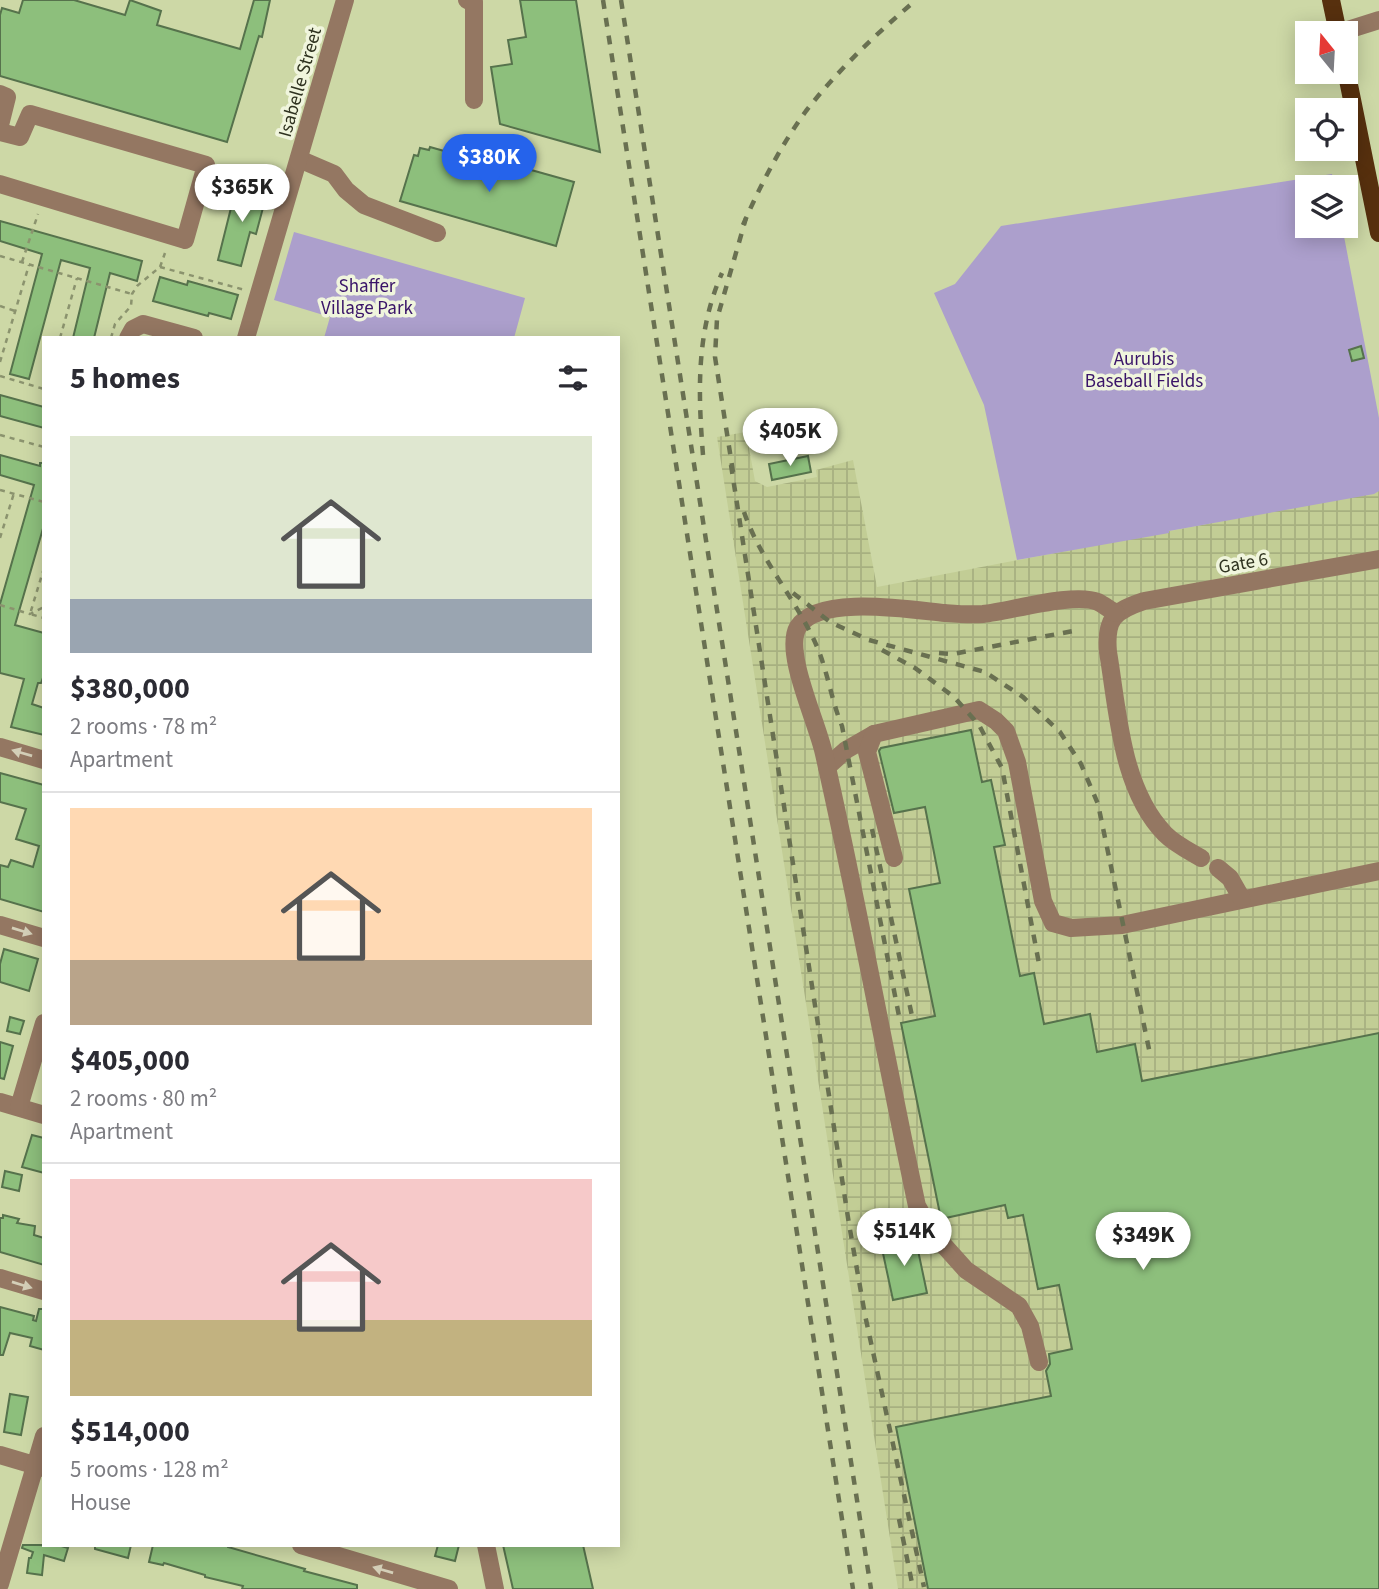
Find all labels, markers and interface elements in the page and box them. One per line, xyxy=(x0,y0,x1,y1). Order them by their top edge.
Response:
north arrow xyxy=(1295,21,1358,84)
map controls xyxy=(1295,21,1358,238)
street label: Isabelle Street xyxy=(272,24,329,140)
button: locate xyxy=(1295,98,1358,161)
pin: $380K xyxy=(440,134,538,194)
text: $380K xyxy=(458,140,520,173)
pin: $365K xyxy=(193,164,291,224)
text: $365K xyxy=(211,170,273,203)
button: layers xyxy=(1295,175,1358,238)
park label: Shaffer Village Park xyxy=(321,273,413,322)
park label: Aurubis Baseball Fields xyxy=(1085,346,1203,395)
text: 5 homes xyxy=(70,357,180,400)
icon: filters xyxy=(554,359,592,397)
pin: $405K xyxy=(741,408,839,468)
text: $405K xyxy=(759,414,821,447)
icon: home xyxy=(268,481,394,607)
street label: Gate 6 xyxy=(1216,546,1270,581)
text: $380,000 xyxy=(70,667,190,710)
text: 2 rooms · 78 m² xyxy=(70,710,217,743)
text: Apartment xyxy=(70,743,173,776)
one-way arrow xyxy=(11,748,32,758)
icon: home xyxy=(268,853,394,979)
one-way arrow xyxy=(12,927,33,937)
text: $405,000 xyxy=(70,1039,190,1082)
text: 2 rooms · 80 m² xyxy=(70,1082,217,1115)
text: Apartment xyxy=(70,1115,173,1148)
pin: $514K xyxy=(855,1208,953,1268)
pin: $349K xyxy=(1094,1212,1192,1272)
text: $514K xyxy=(873,1214,935,1247)
text: $349K xyxy=(1112,1218,1174,1251)
icon: home xyxy=(268,1224,394,1350)
one-way arrow xyxy=(12,1280,33,1290)
text: $514,000 xyxy=(70,1410,190,1453)
text: 5 rooms · 128 m² xyxy=(70,1453,229,1486)
text: House xyxy=(70,1486,131,1519)
one-way arrow xyxy=(373,1564,394,1574)

